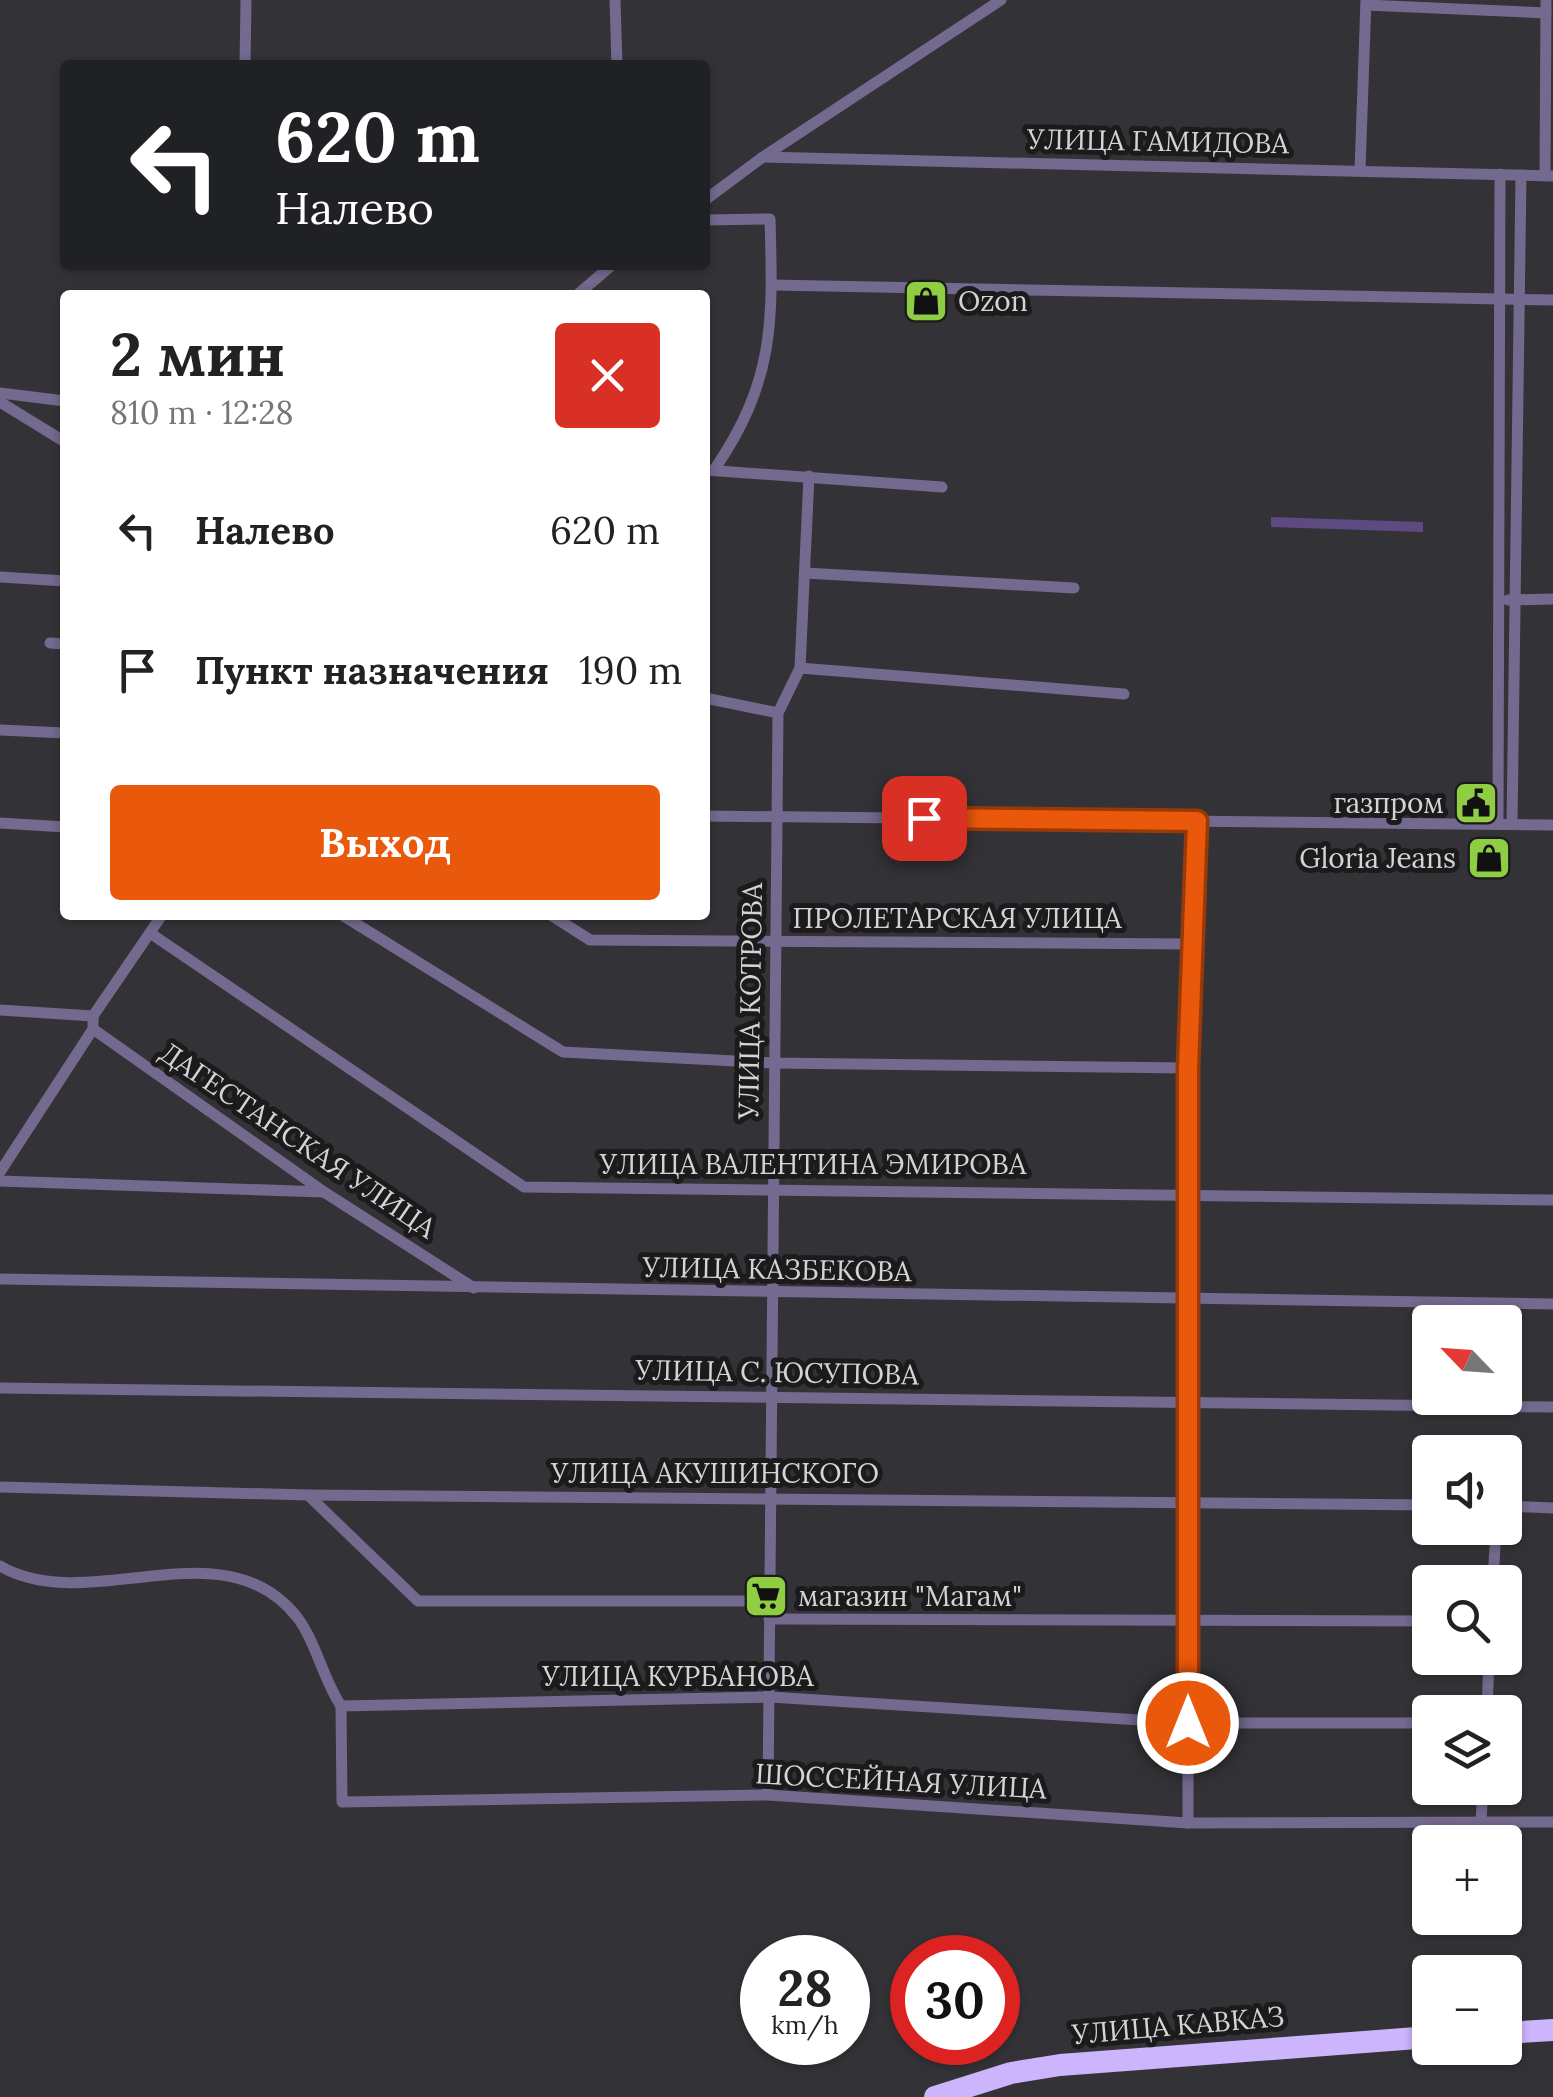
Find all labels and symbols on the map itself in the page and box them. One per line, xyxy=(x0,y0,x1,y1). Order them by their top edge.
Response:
street label: УЛИЦА ГАМИДОВА xyxy=(1026,121,1290,161)
shop icon: Ozon xyxy=(903,278,949,324)
place label: Ozon xyxy=(958,283,1028,319)
pin xyxy=(882,776,967,861)
public building icon: газпром xyxy=(1453,780,1499,826)
place label: газпром xyxy=(1333,785,1444,821)
shop icon: Gloria Jeans xyxy=(1466,835,1512,881)
place label: Gloria Jeans xyxy=(1299,840,1456,876)
street label: УЛИЦА КОТРОВА xyxy=(730,882,770,1121)
street label: ПРОЛЕТАРСКАЯ УЛИЦА xyxy=(792,900,1122,936)
street label: ДАГЕСТАНСКАЯ УЛИЦА xyxy=(153,1034,443,1246)
street label: УЛИЦА ВАЛЕНТИНА ЭМИРОВА xyxy=(599,1146,1027,1182)
street label: УЛИЦА КАЗБЕКОВА xyxy=(641,1249,912,1289)
north arrow xyxy=(1412,1305,1522,1415)
street label: УЛИЦА С. ЮСУПОВА xyxy=(634,1352,919,1392)
street label: УЛИЦА АКУШИНСКОГО xyxy=(550,1455,879,1491)
supermarket icon: магазин "Магам" xyxy=(743,1573,789,1619)
place label: магазин "Магам" xyxy=(798,1578,1022,1614)
street label: УЛИЦА КУРБАНОВА xyxy=(541,1658,814,1694)
position arrow xyxy=(1136,1671,1240,1775)
street label: ШОССЕЙНАЯ УЛИЦА xyxy=(754,1755,1048,1807)
speed limit sign: 30 xyxy=(890,1935,1020,2065)
street label: УЛИЦА КАВКАЗ xyxy=(1070,1998,1285,2052)

